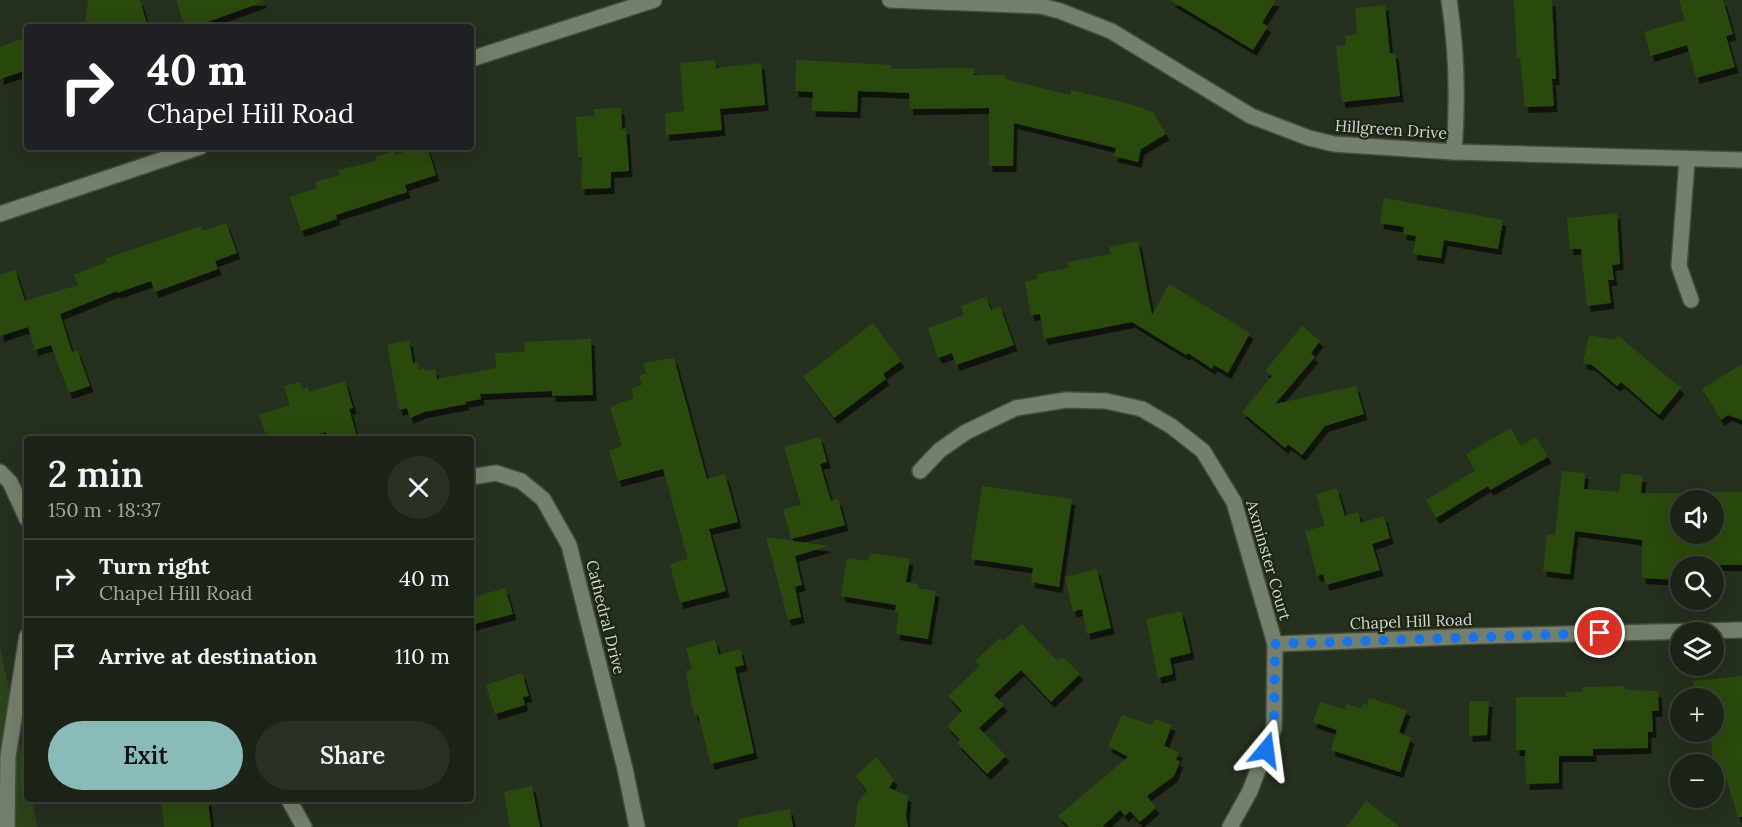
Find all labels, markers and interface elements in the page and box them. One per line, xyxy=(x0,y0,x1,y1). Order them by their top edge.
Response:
text: 40 m xyxy=(147,43,246,97)
icon: right xyxy=(48,48,126,126)
text: Chapel Hill Road xyxy=(147,96,354,130)
street label: Hillgreen Drive xyxy=(1334,115,1448,143)
text: 2 min xyxy=(48,451,143,497)
button: close xyxy=(387,456,450,519)
map controls xyxy=(1670,490,1724,808)
button: sound xyxy=(1670,490,1724,544)
text: 150 m · 18:37 xyxy=(48,497,161,522)
street label: Axminster Court xyxy=(1242,497,1296,623)
text: Turn right xyxy=(99,552,210,580)
button: search xyxy=(1670,556,1724,610)
street label: Cathedral Drive xyxy=(582,558,630,676)
icon: right xyxy=(48,562,81,595)
text: 40 m xyxy=(399,564,450,592)
text: Chapel Hill Road xyxy=(99,580,252,605)
pin xyxy=(1574,607,1625,658)
street label: Chapel Hill Road xyxy=(1349,609,1473,633)
icon: arrive xyxy=(1583,616,1616,649)
button: layers xyxy=(1670,622,1724,676)
icon: arrive xyxy=(48,640,81,673)
text: Arrive at destination xyxy=(99,642,317,670)
text: 110 m xyxy=(395,642,450,670)
button: + xyxy=(1670,688,1724,742)
position arrow xyxy=(1234,718,1298,782)
button: Exit xyxy=(48,721,243,790)
button: Share xyxy=(255,721,450,790)
button: − xyxy=(1670,754,1724,808)

